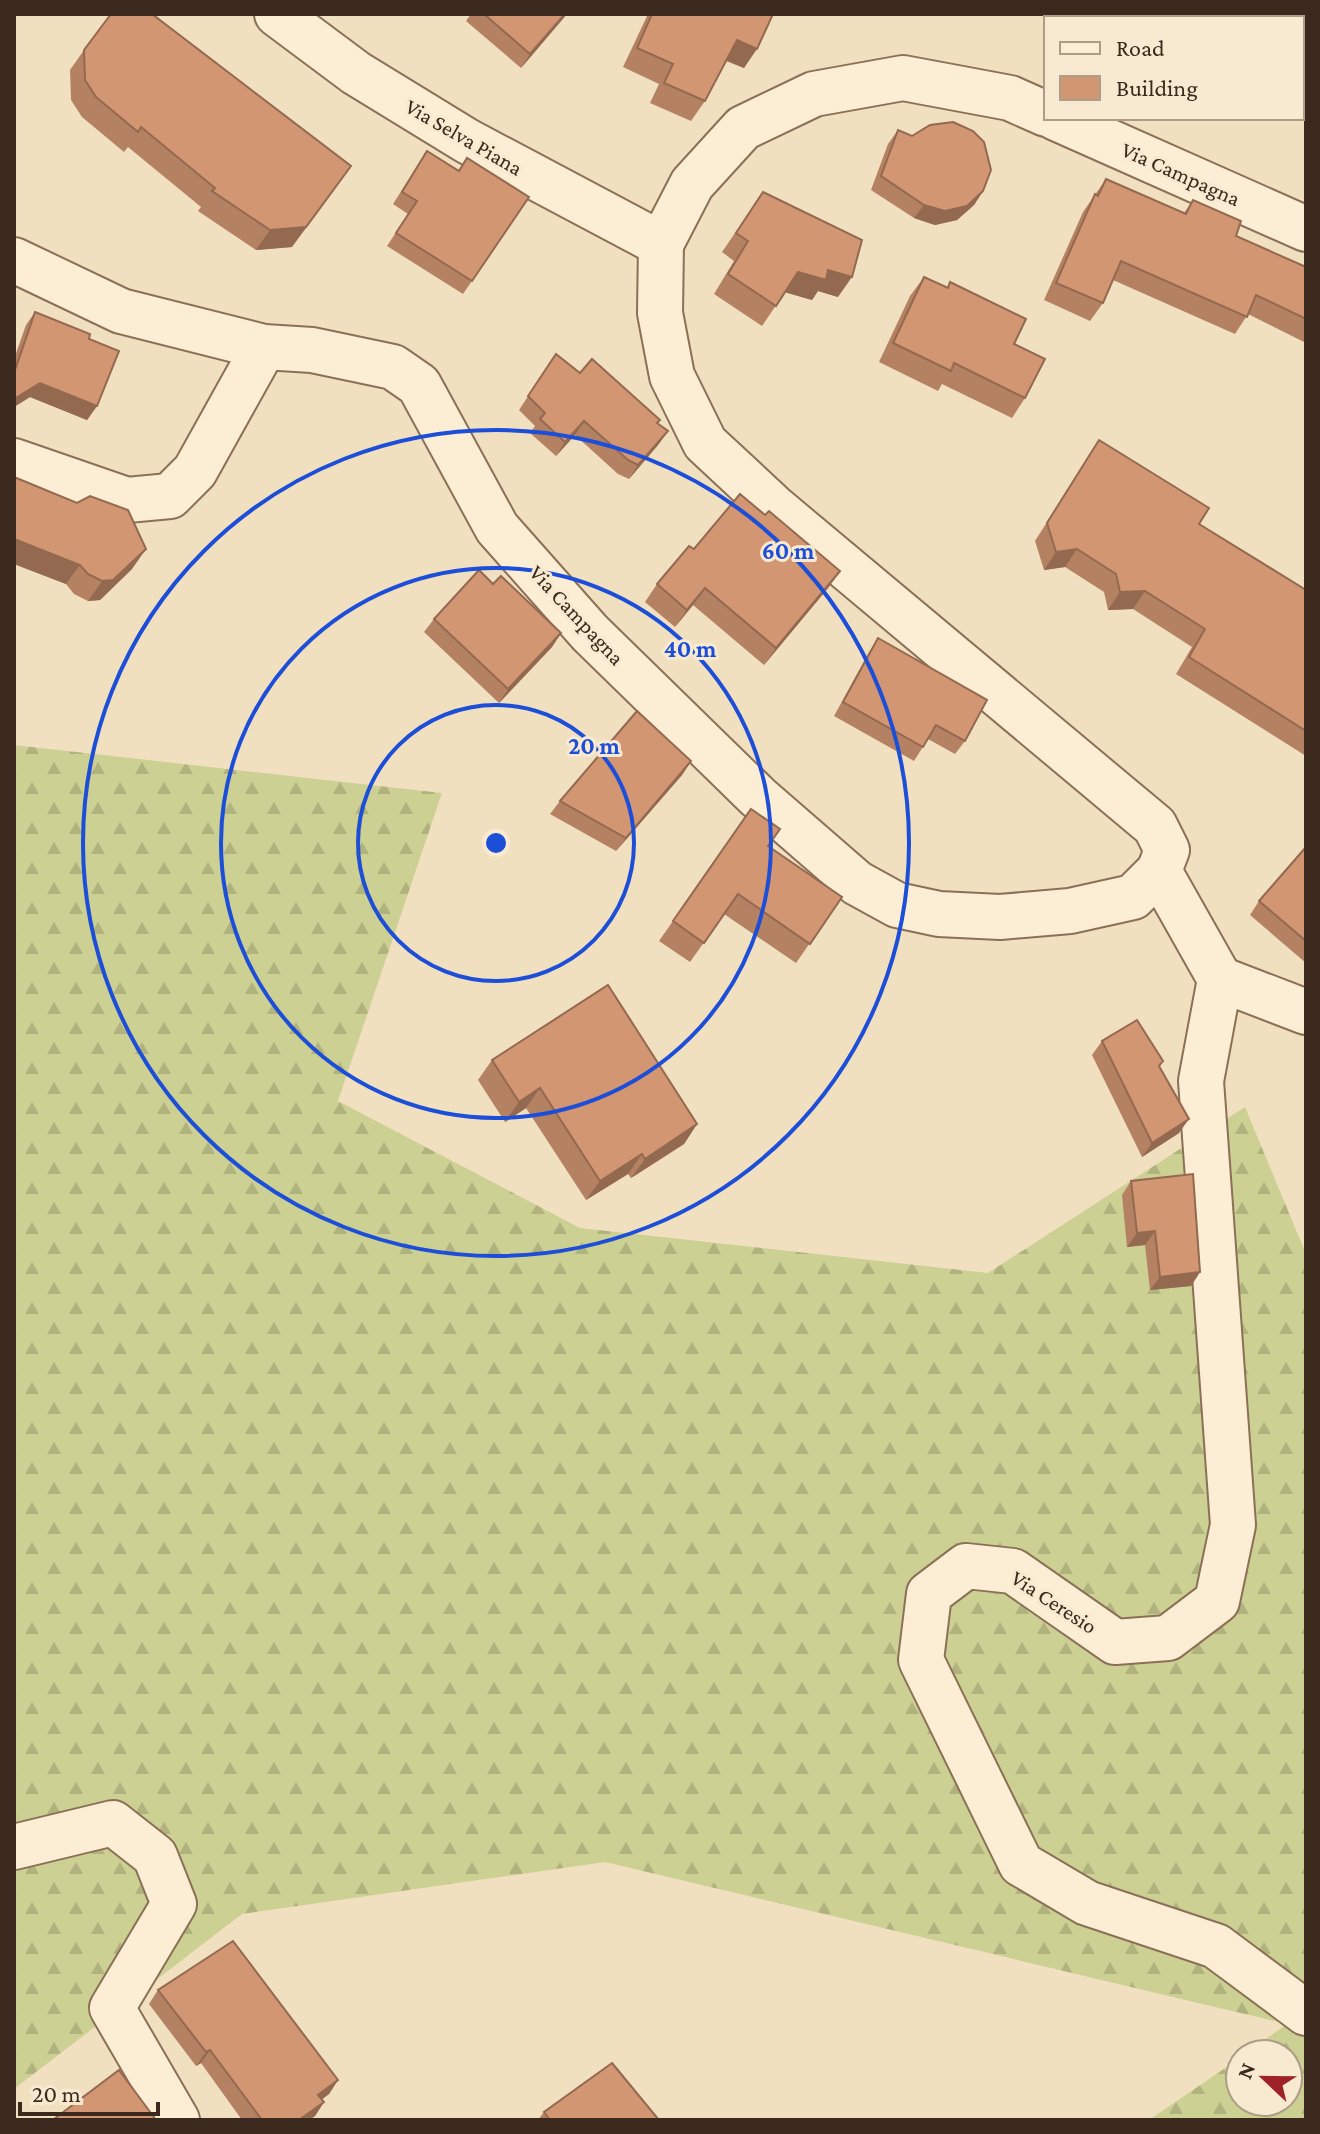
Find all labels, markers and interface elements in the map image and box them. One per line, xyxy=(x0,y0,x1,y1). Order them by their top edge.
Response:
legend xyxy=(1044,16,1304,120)
text: Road xyxy=(1116,34,1165,61)
text: Building xyxy=(1116,74,1198,101)
street label: Via Selva Piana xyxy=(401,93,527,181)
street label: Via Campagna xyxy=(1118,137,1244,211)
text: 60 m xyxy=(762,537,815,564)
street label: Via Campagna xyxy=(524,560,630,670)
text: 40 m xyxy=(664,635,717,662)
text: 20 m xyxy=(568,732,621,759)
centre of rings xyxy=(482,829,510,857)
street label: Via Ceresio xyxy=(1006,1565,1102,1639)
north arrow xyxy=(1224,2038,1304,2118)
text: N xyxy=(1232,2059,1260,2082)
scale bar xyxy=(20,2066,158,2116)
text: 20 m xyxy=(32,2080,81,2107)

